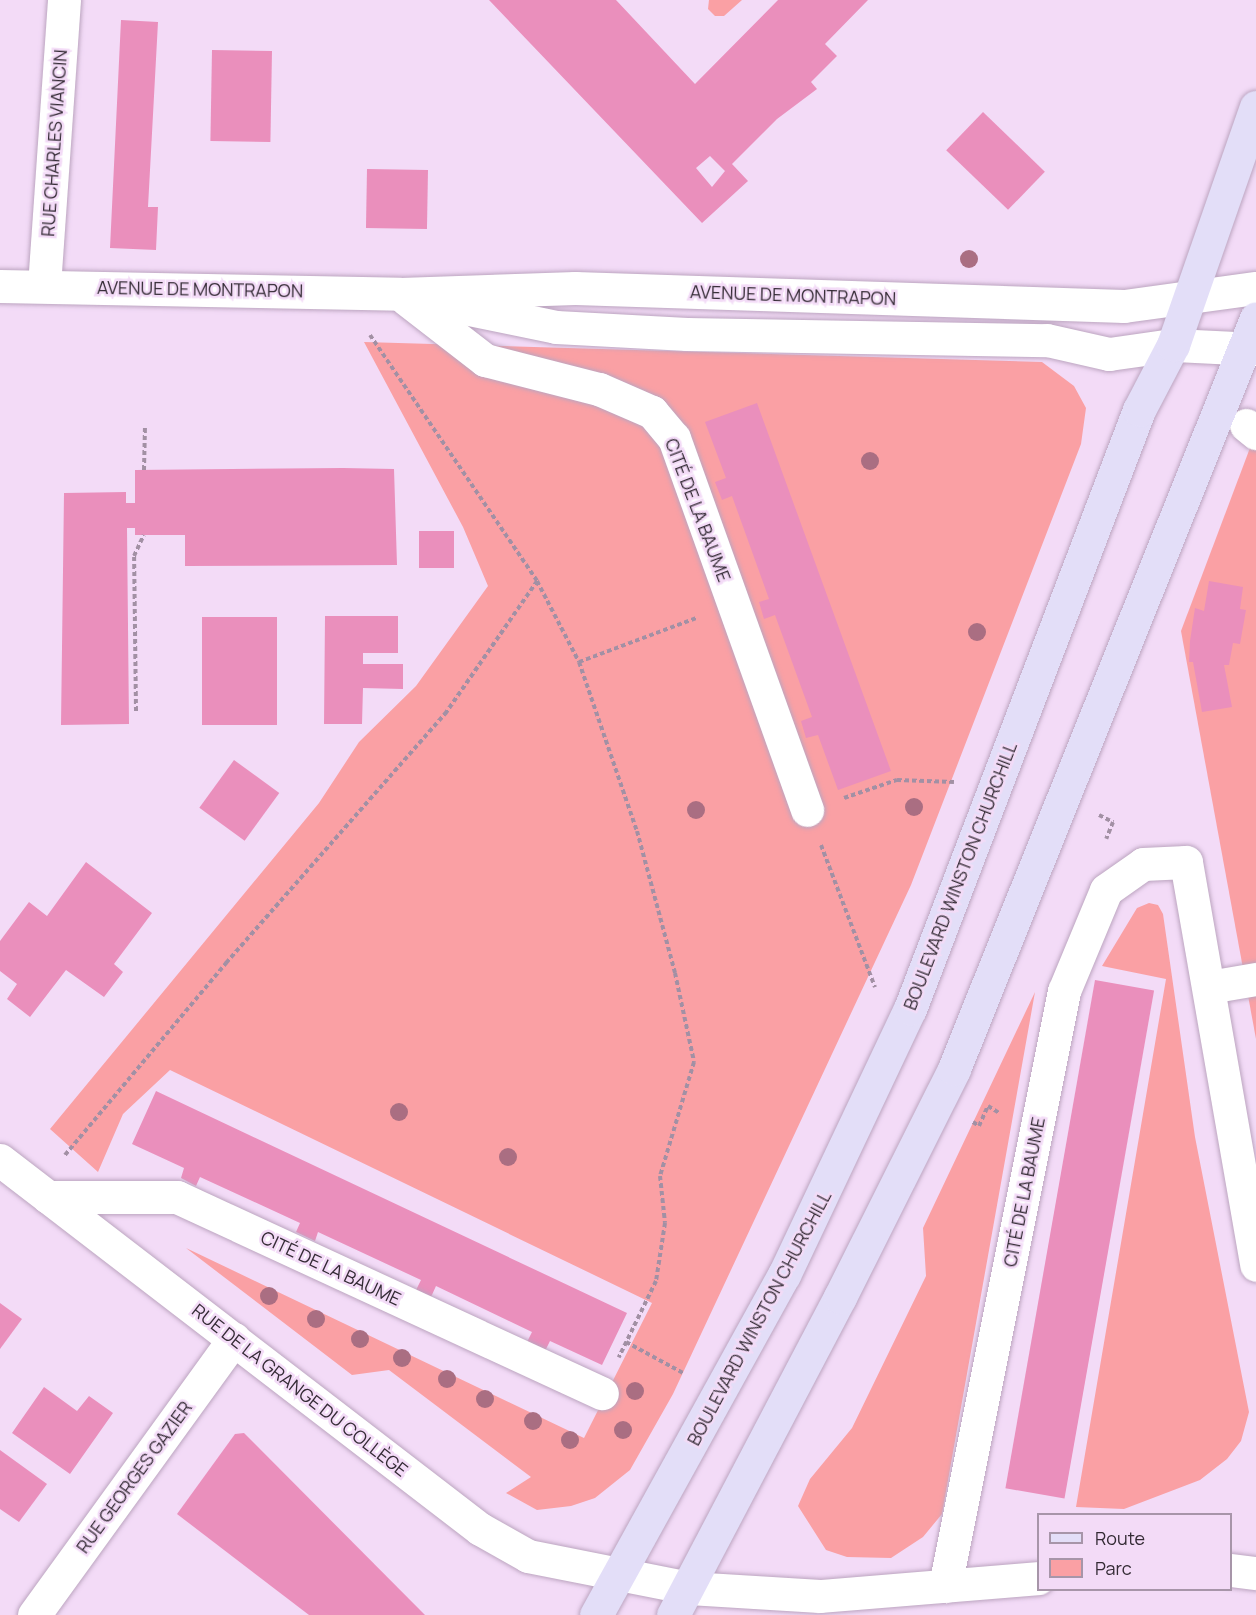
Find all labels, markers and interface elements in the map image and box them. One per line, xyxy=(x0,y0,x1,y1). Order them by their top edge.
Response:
street label: RUE CHARLES VIANCIN xyxy=(37,49,71,237)
street label: AVENUE DE MONTRAPON xyxy=(97,276,303,302)
street label: AVENUE DE MONTRAPON xyxy=(690,281,896,309)
street label: CITÉ DE LA BAUME xyxy=(661,435,735,585)
street label: BOULEVARD WINSTON CHURCHILL xyxy=(899,739,1021,1013)
street label: CITÉ DE LA BAUME xyxy=(999,1115,1049,1269)
street label: BOULEVARD WINSTON CHURCHILL xyxy=(683,1187,835,1449)
street label: CITÉ DE LA BAUME xyxy=(258,1226,404,1310)
street label: RUE DE LA GRANGE DU COLLÈGE xyxy=(188,1299,412,1481)
street label: RUE GEORGES GAZIER xyxy=(72,1397,196,1557)
legend xyxy=(1037,1513,1232,1591)
text: Route xyxy=(1095,1526,1145,1550)
text: Parc xyxy=(1095,1556,1132,1580)

